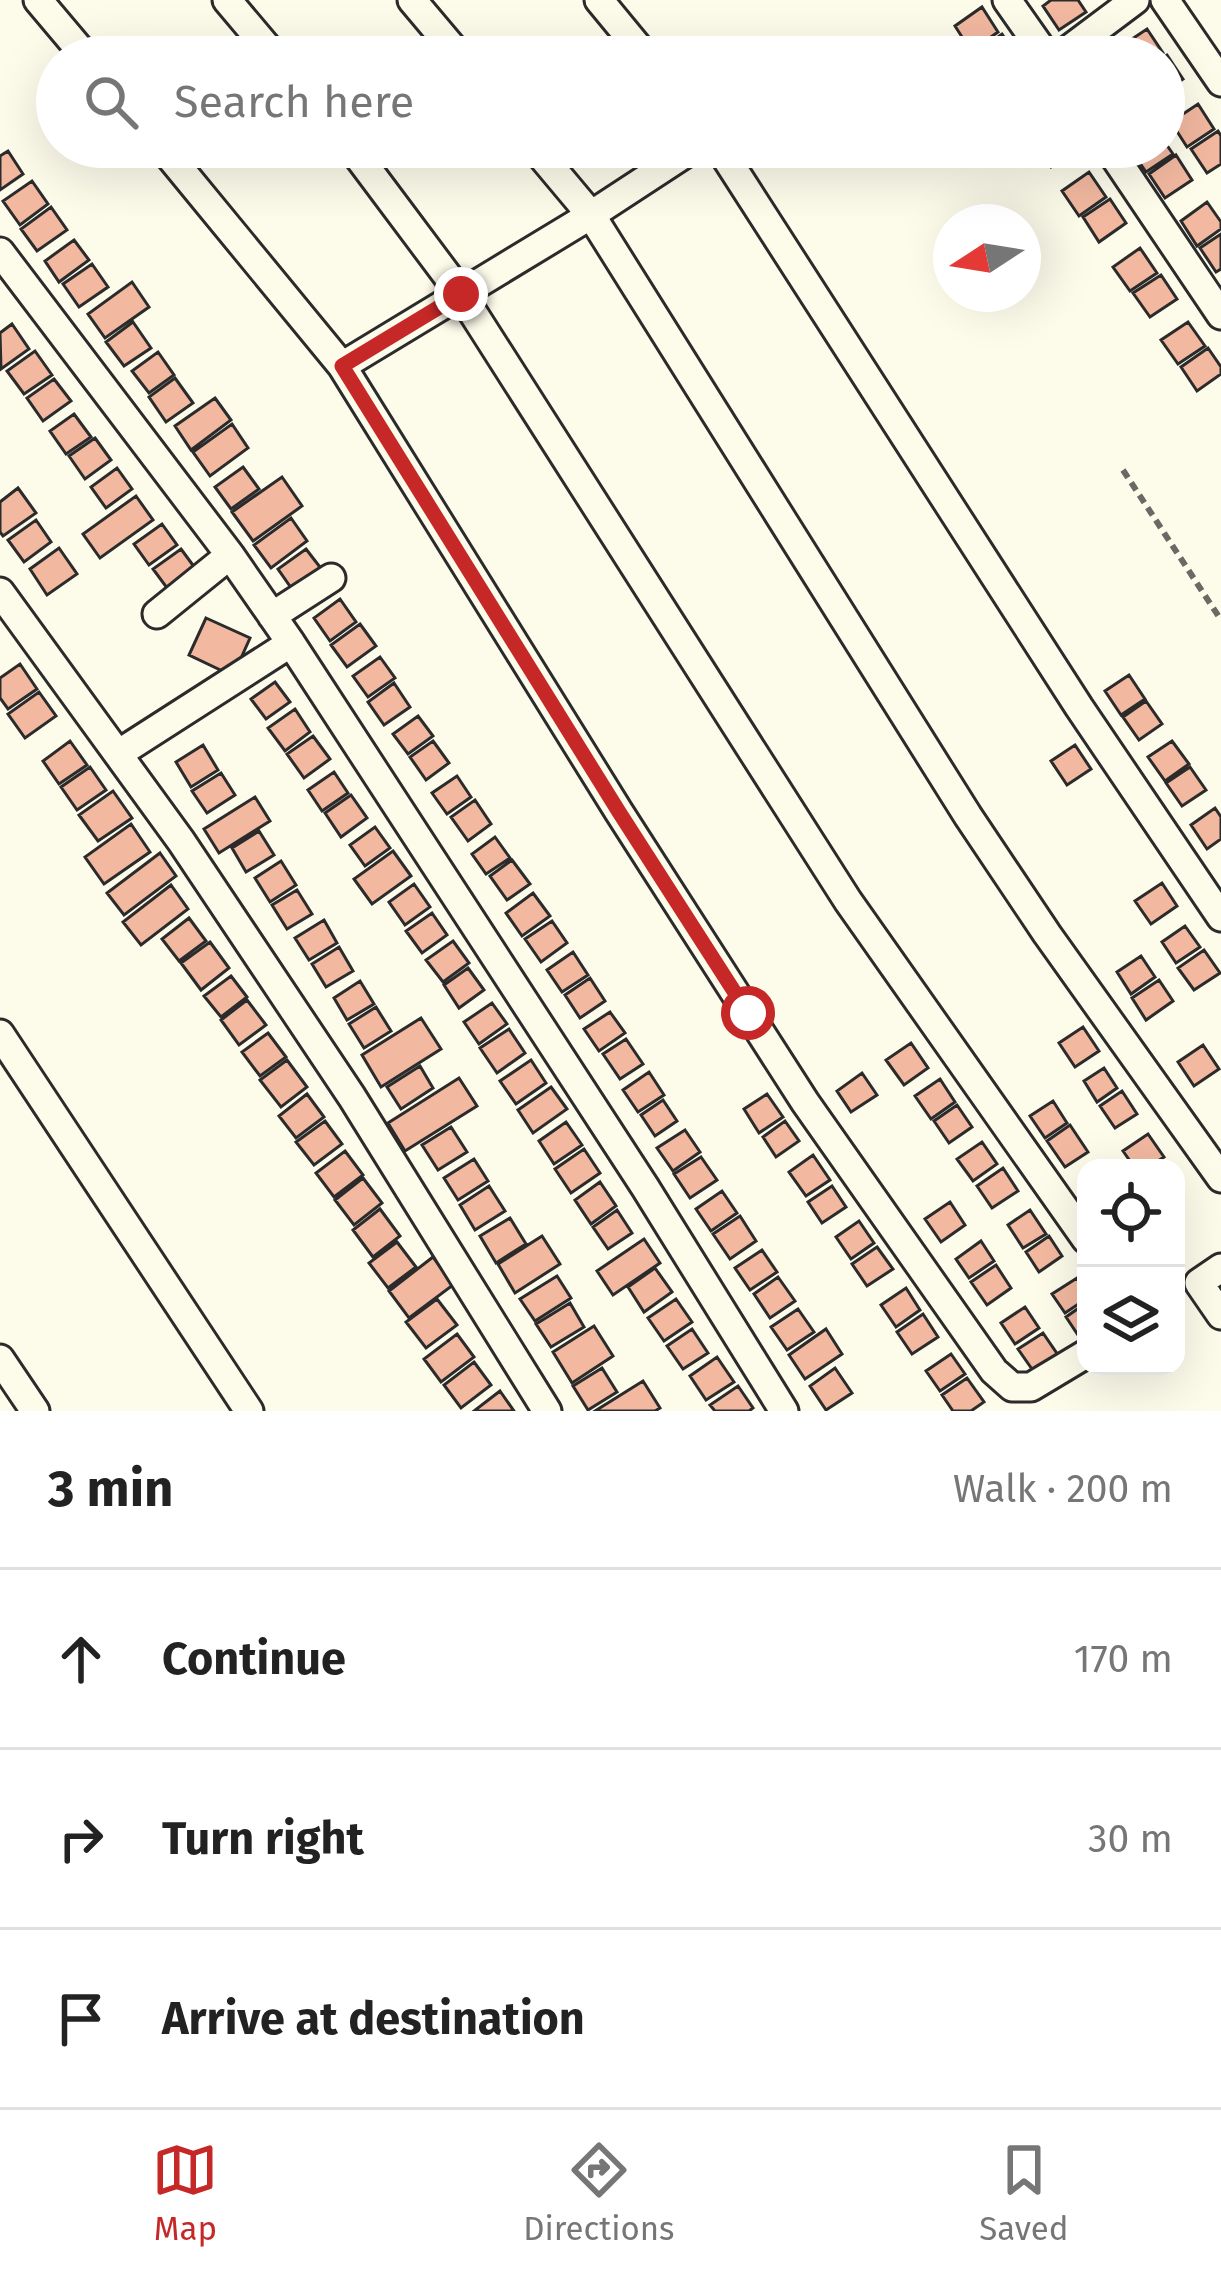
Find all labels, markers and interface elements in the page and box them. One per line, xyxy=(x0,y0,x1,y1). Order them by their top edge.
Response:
search box xyxy=(36,36,1185,168)
icon: search xyxy=(78,69,144,135)
text: Search here xyxy=(174,75,414,129)
north arrow xyxy=(933,204,1041,312)
route end xyxy=(434,267,488,321)
route start xyxy=(721,986,775,1040)
map controls xyxy=(1077,1159,1185,1375)
button: locate xyxy=(1077,1159,1185,1267)
button: layers xyxy=(1077,1267,1185,1375)
text: 3 min xyxy=(48,1458,174,1520)
text: Walk · 200 m xyxy=(953,1466,1173,1512)
icon: ahead xyxy=(48,1626,114,1692)
text: Continue xyxy=(162,1632,346,1686)
text: 170 m xyxy=(1074,1636,1173,1682)
icon: right xyxy=(48,1806,114,1872)
text: Turn right xyxy=(162,1812,364,1866)
text: 30 m xyxy=(1088,1816,1173,1862)
icon: arrive xyxy=(48,1986,114,2052)
text: Arrive at destination xyxy=(162,1992,585,2046)
tab: Map xyxy=(152,2137,218,2249)
tab: Directions xyxy=(523,2137,675,2249)
tab: Saved xyxy=(979,2137,1069,2249)

